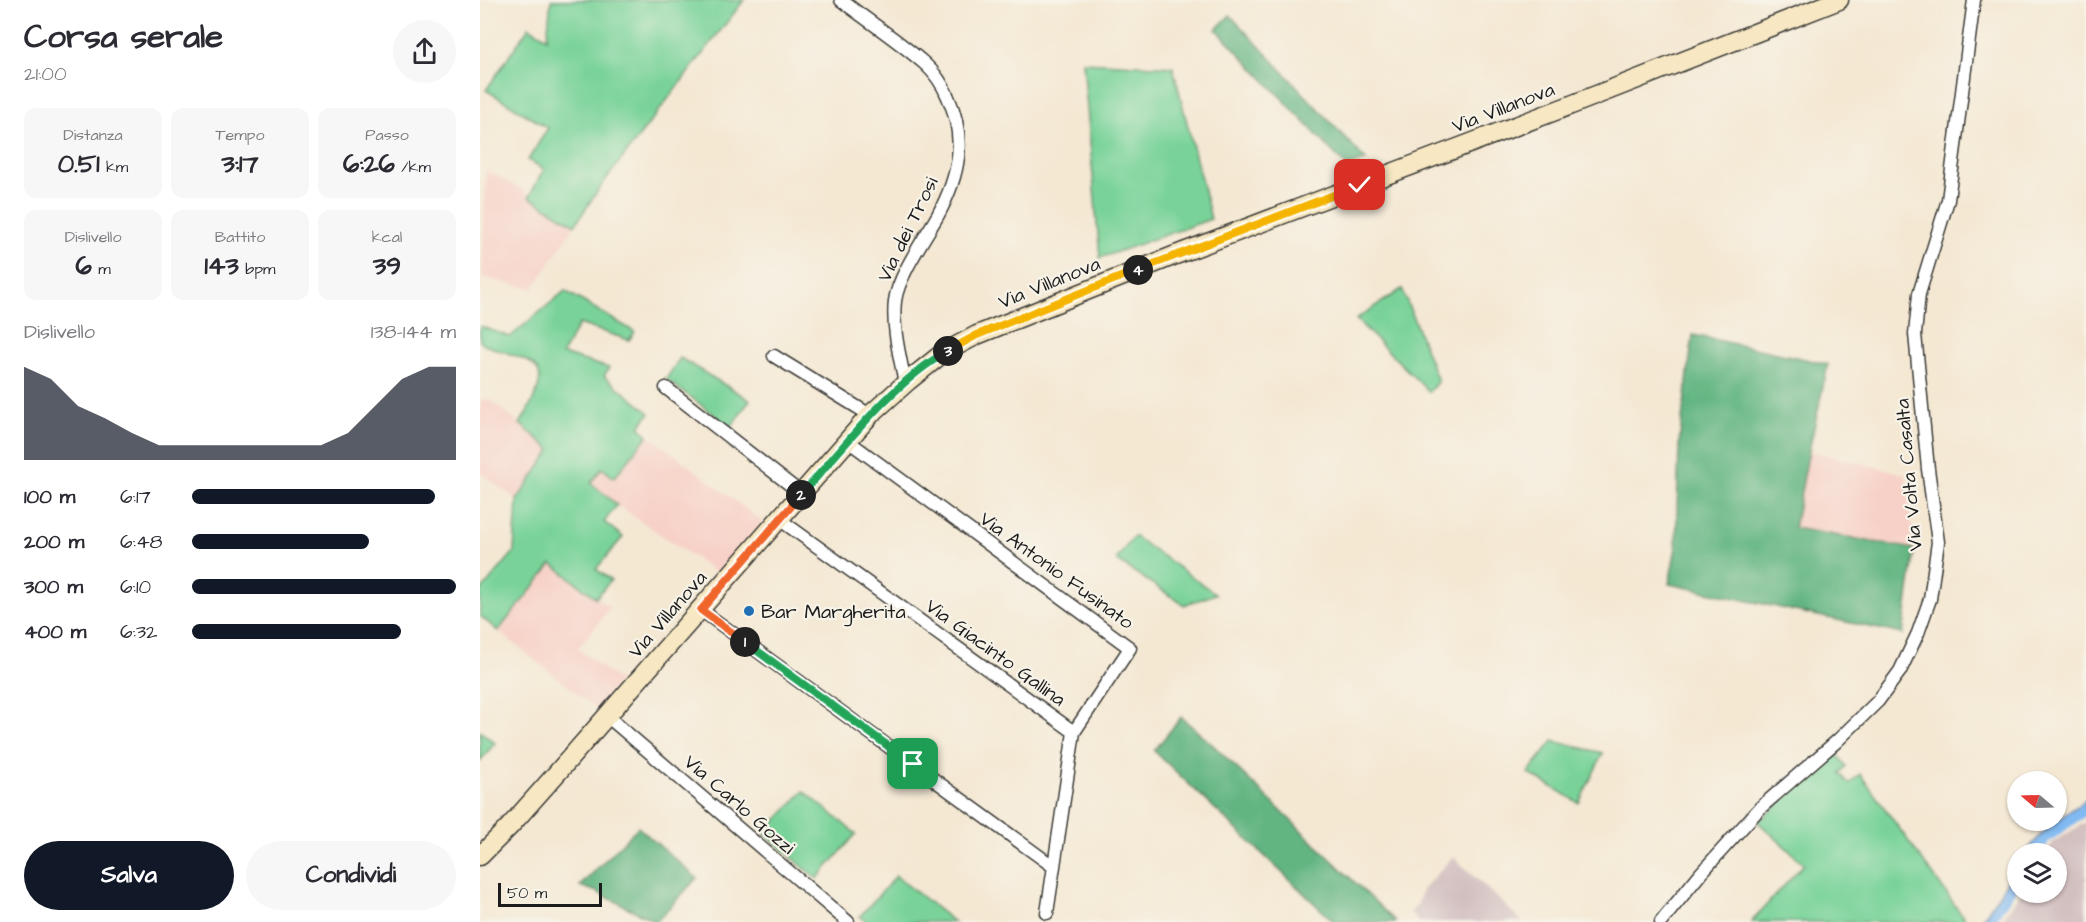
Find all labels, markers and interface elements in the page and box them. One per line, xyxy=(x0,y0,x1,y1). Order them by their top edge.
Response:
text: Corsa serale xyxy=(24,14,223,60)
button: share xyxy=(393,20,456,83)
text: 21:00 xyxy=(24,60,67,88)
street label: Via Villanova xyxy=(1448,76,1559,140)
text: Distanza xyxy=(63,124,123,146)
text: Tempo xyxy=(216,124,264,146)
text: Passo xyxy=(365,124,409,146)
text: 0.51 xyxy=(58,146,100,182)
text: 3:17 xyxy=(222,146,258,182)
text: 6:26 xyxy=(343,146,395,182)
text: km xyxy=(100,156,128,178)
text: /km xyxy=(395,156,431,178)
pin xyxy=(1334,159,1385,210)
icon: check xyxy=(1343,168,1376,201)
street label: Via dei Trosi xyxy=(870,172,945,287)
text: Dislivello xyxy=(65,226,121,248)
text: Battito xyxy=(215,226,265,248)
text: kcal xyxy=(372,226,402,248)
text: 6 xyxy=(75,248,92,284)
text: 143 xyxy=(204,248,239,284)
text: 39 xyxy=(373,248,401,284)
street label: Via Villanova xyxy=(994,250,1104,316)
pin: 4 xyxy=(1123,255,1153,285)
text: m xyxy=(92,258,111,280)
text: bpm xyxy=(239,258,276,280)
text: 4 xyxy=(1133,259,1143,281)
text: Dislivello xyxy=(24,318,95,346)
text: 138–144 m xyxy=(371,318,456,346)
pin: 3 xyxy=(933,336,963,366)
text: 3 xyxy=(944,340,952,362)
street label: Via Volta Casalta xyxy=(1888,398,1930,552)
pin: 2 xyxy=(786,480,816,510)
text: 100 m xyxy=(24,483,75,511)
text: 6:17 xyxy=(120,483,151,511)
text: 2 xyxy=(796,484,806,506)
street label: Via Antonio Fusinato xyxy=(973,505,1139,636)
text: 200 m xyxy=(24,528,84,556)
text: 6:48 xyxy=(120,528,162,556)
street label: Via Villanova xyxy=(622,565,714,664)
text: 300 m xyxy=(24,573,83,601)
text: 6:10 xyxy=(120,573,151,601)
street label: Via Giacinto Gallina xyxy=(919,592,1071,713)
place label: Bar Margherita xyxy=(761,598,906,627)
marker: Bar Margherita xyxy=(742,604,756,618)
text: 400 m xyxy=(24,618,86,646)
text: 6:32 xyxy=(120,618,158,646)
pin: 1 xyxy=(730,627,760,657)
text: 1 xyxy=(744,631,746,653)
pin xyxy=(887,738,938,789)
icon: arrive xyxy=(896,747,929,780)
street label: Via Carlo Gozzi xyxy=(678,748,801,861)
north arrow xyxy=(2007,771,2067,831)
map controls xyxy=(2007,771,2067,903)
button: Salva xyxy=(24,841,234,910)
button: Condividi xyxy=(246,841,456,910)
button: layers xyxy=(2007,843,2067,903)
scale bar xyxy=(498,880,602,908)
text: 50 m xyxy=(507,882,547,904)

